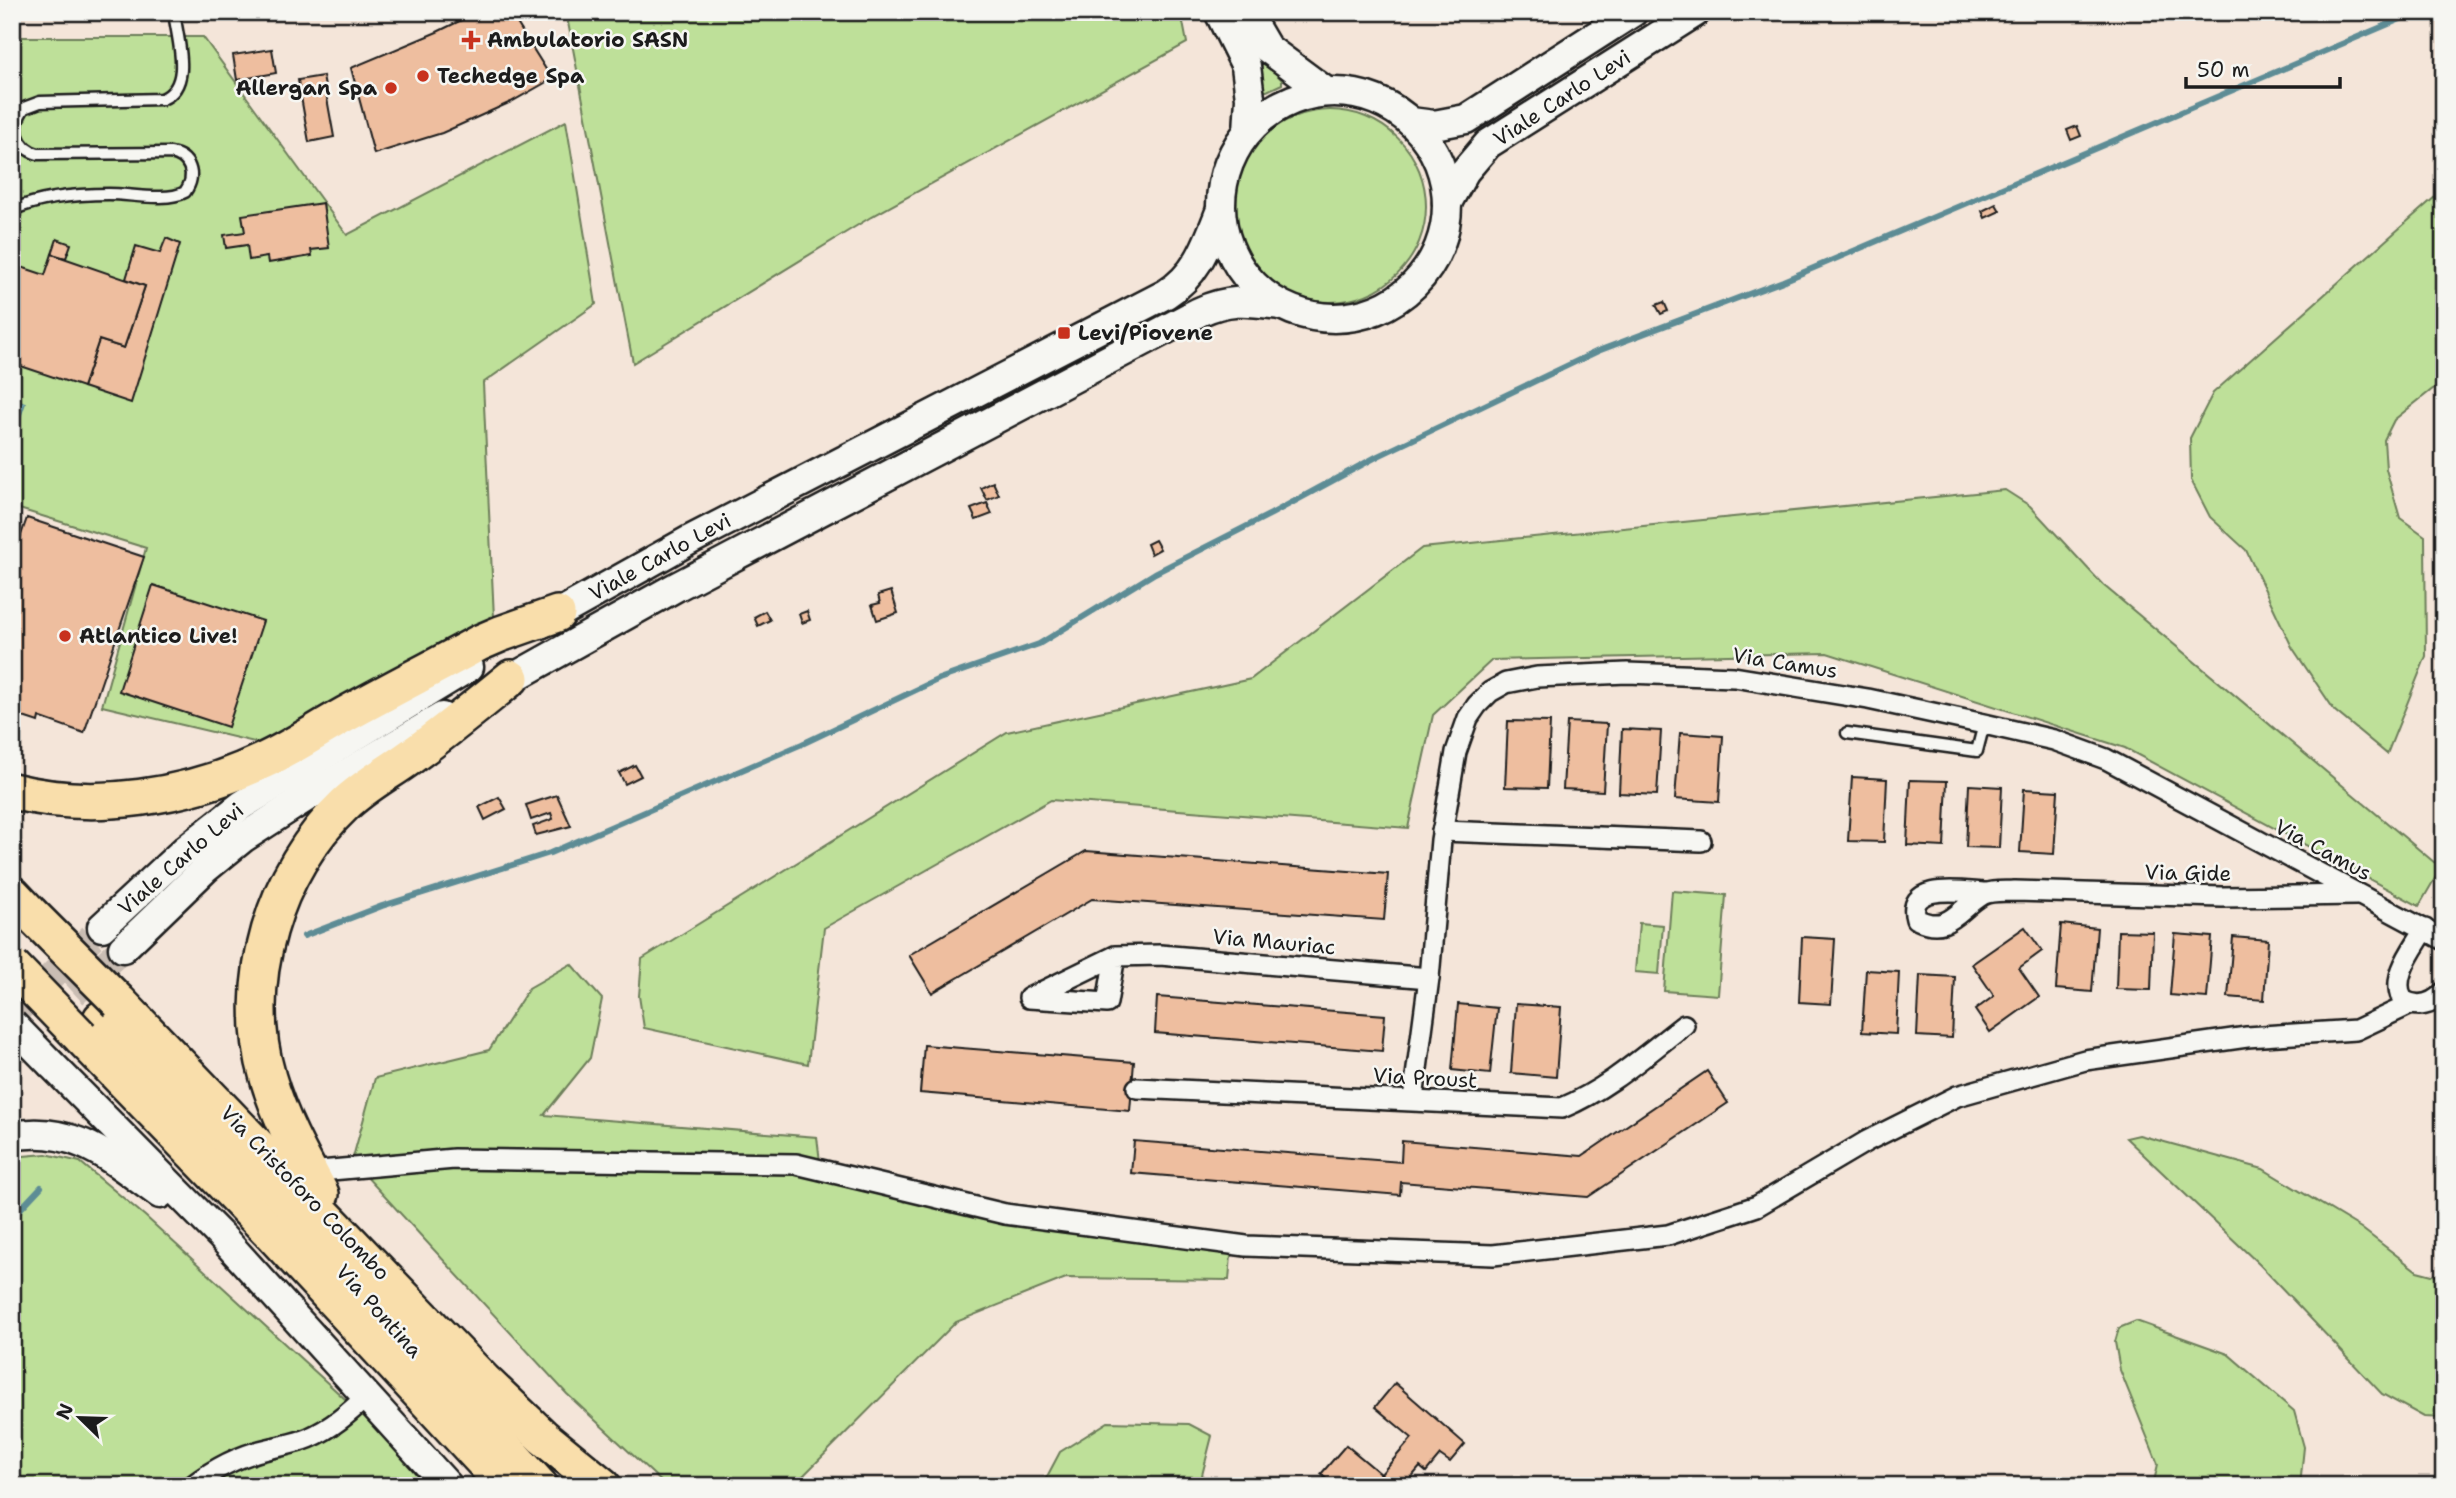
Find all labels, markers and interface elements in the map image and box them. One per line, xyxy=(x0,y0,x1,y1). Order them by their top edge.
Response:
place label: Ambulatorio SASN xyxy=(487,26,688,54)
marker: Ambulatorio SASN xyxy=(461,30,481,50)
street label: Viale Carlo Levi xyxy=(1488,43,1636,153)
scale bar xyxy=(2186,46,2340,90)
text: 50 m xyxy=(2197,56,2250,84)
place label: Techedge Spa xyxy=(437,62,585,90)
marker: Techedge Spa xyxy=(415,68,431,84)
place label: Allergan Spa xyxy=(235,74,378,102)
marker: Allergan Spa xyxy=(383,80,399,96)
place label: Levi/Piovene xyxy=(1078,319,1213,347)
marker: Levi/Piovene xyxy=(1056,325,1072,341)
street label: Viale Carlo Levi xyxy=(584,506,736,608)
place label: Atlantico Live! xyxy=(79,622,238,650)
marker: Atlantico Live! xyxy=(57,628,73,644)
street label: Via Camus xyxy=(1730,641,1840,685)
street label: Viale Carlo Levi xyxy=(112,796,250,922)
street label: Via Camus xyxy=(2270,813,2376,887)
street label: Via Gide xyxy=(2144,858,2232,888)
street label: Via Mauriac xyxy=(1211,923,1337,961)
street label: Via Proust xyxy=(1372,1061,1478,1095)
street label: Via Cristoforo Colombo xyxy=(214,1099,396,1287)
street label: Via Pontina xyxy=(329,1258,429,1364)
north arrow xyxy=(46,1382,116,1452)
text: N xyxy=(50,1400,79,1423)

